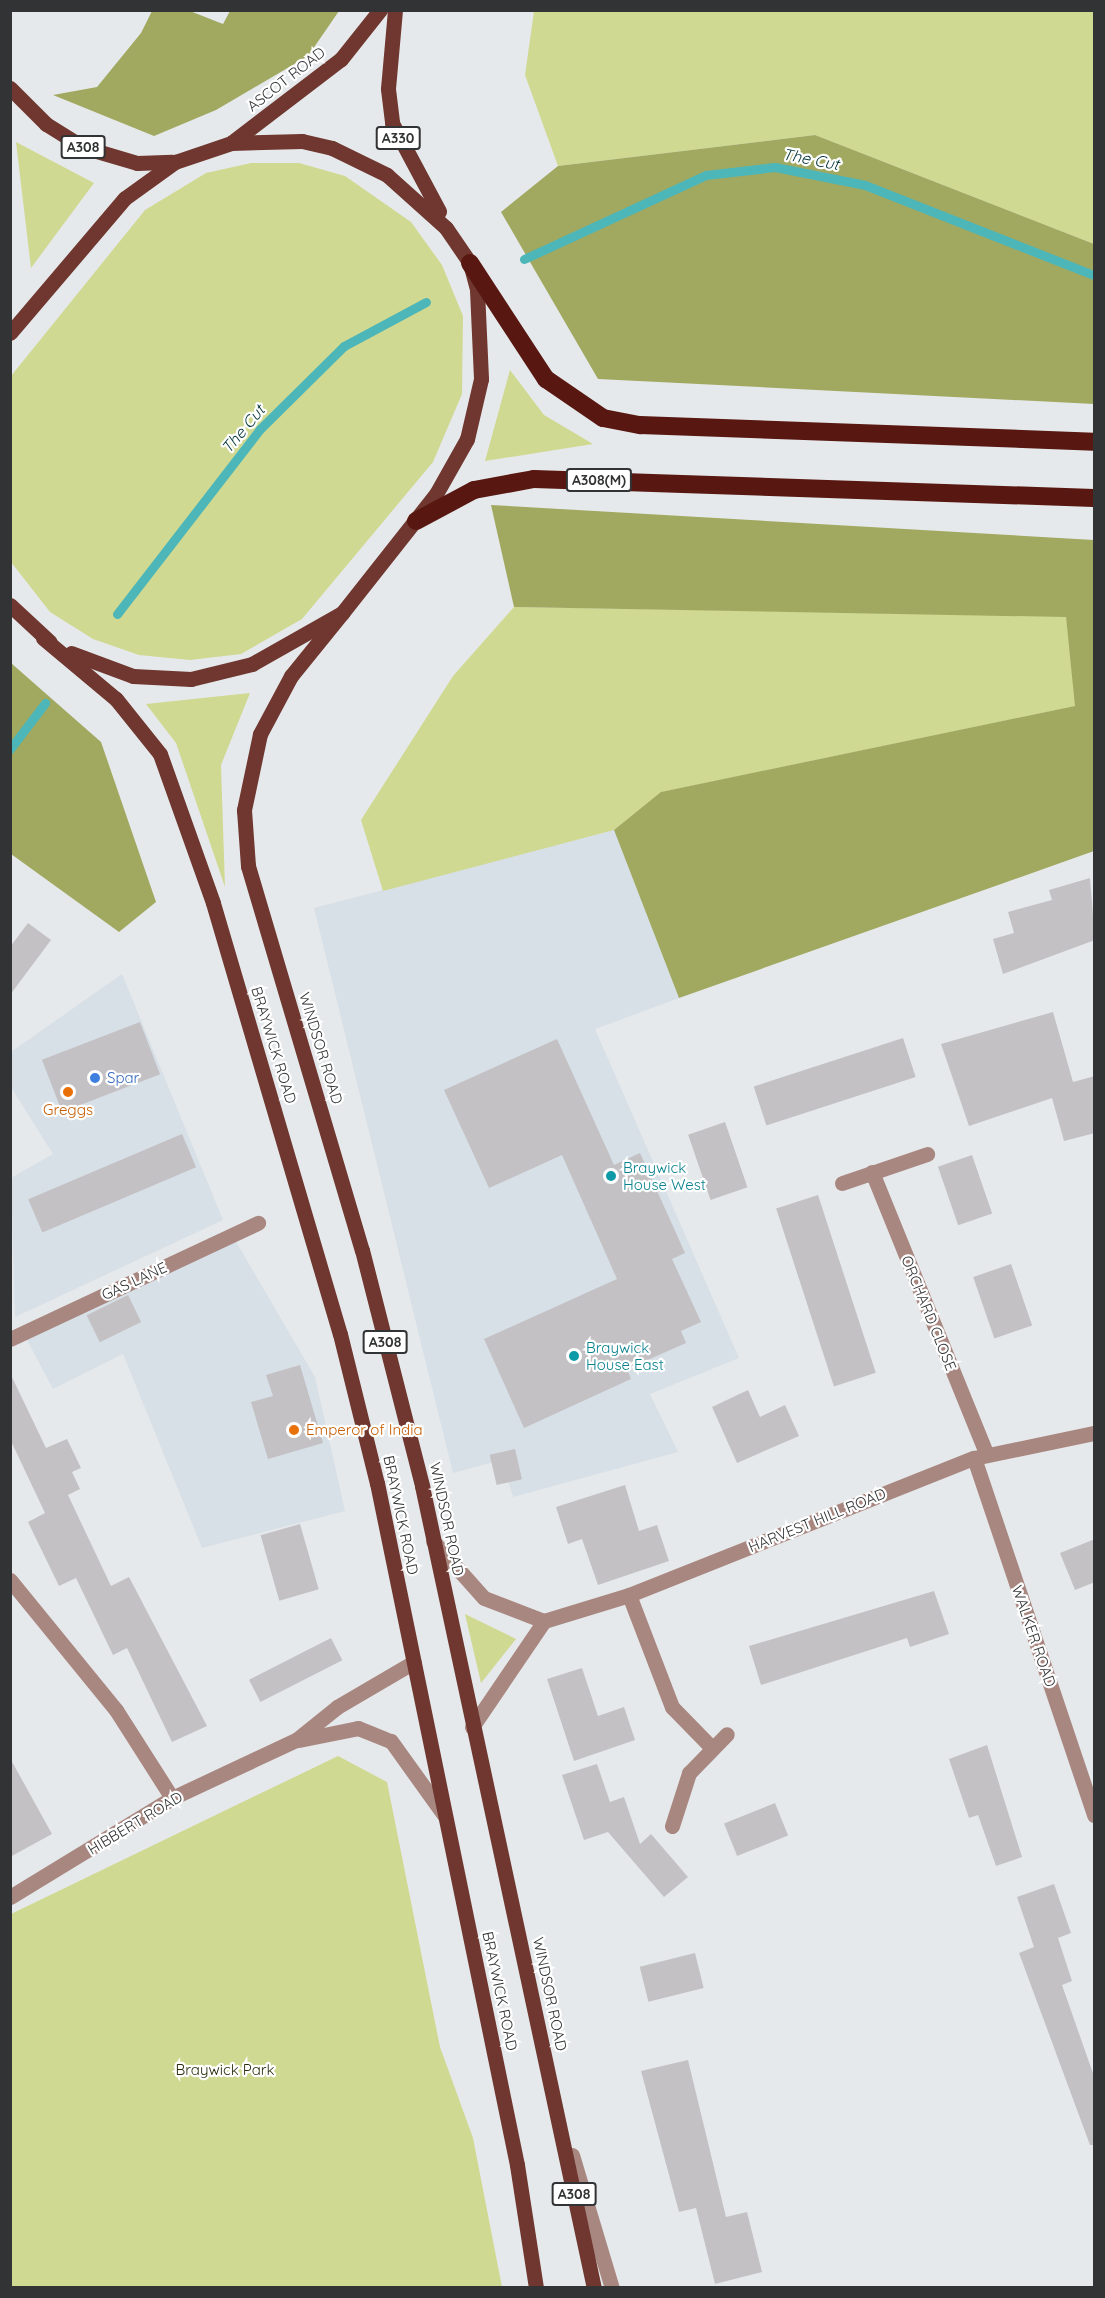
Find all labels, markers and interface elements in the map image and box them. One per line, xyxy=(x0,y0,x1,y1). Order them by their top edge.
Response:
street label: ASCOT ROAD xyxy=(243,43,329,115)
road number: A330 xyxy=(376,127,420,149)
road number: A308 xyxy=(60,136,106,158)
water label: The Cut xyxy=(781,144,841,174)
water label: The Cut xyxy=(217,401,269,457)
road number: A308(M) xyxy=(564,469,634,491)
street label: BRAYWICK ROAD xyxy=(248,984,300,1106)
street label: WINDSOR ROAD xyxy=(295,990,347,1106)
place label: Spar xyxy=(107,1069,139,1087)
marker: Spar xyxy=(88,1071,102,1085)
marker: Greggs xyxy=(61,1085,75,1099)
place label: Greggs xyxy=(43,1101,93,1119)
place label: Braywick House West xyxy=(623,1158,706,1193)
marker: Braywick House West xyxy=(604,1169,618,1183)
street label: ORCHARD CLOSE xyxy=(898,1253,960,1373)
street label: GAS LANE xyxy=(99,1258,169,1304)
road number: A308 xyxy=(362,1331,408,1353)
place label: Braywick House East xyxy=(586,1338,664,1373)
marker: Braywick House East xyxy=(567,1349,581,1363)
place label: Emperor of India xyxy=(306,1421,423,1439)
marker: Emperor of India xyxy=(287,1423,301,1437)
street label: BRAYWICK ROAD xyxy=(380,1454,422,1576)
street label: WINDSOR ROAD xyxy=(426,1460,468,1578)
street label: HARVEST HILL ROAD xyxy=(746,1484,888,1556)
street label: WALKER ROAD xyxy=(1008,1583,1060,1689)
street label: HIBBERT ROAD xyxy=(84,1788,186,1858)
street label: BRAYWICK ROAD xyxy=(479,1930,521,2052)
street label: WINDSOR ROAD xyxy=(529,1935,571,2053)
park label: Braywick Park xyxy=(175,2061,275,2079)
road number: A308 xyxy=(552,2183,596,2205)

